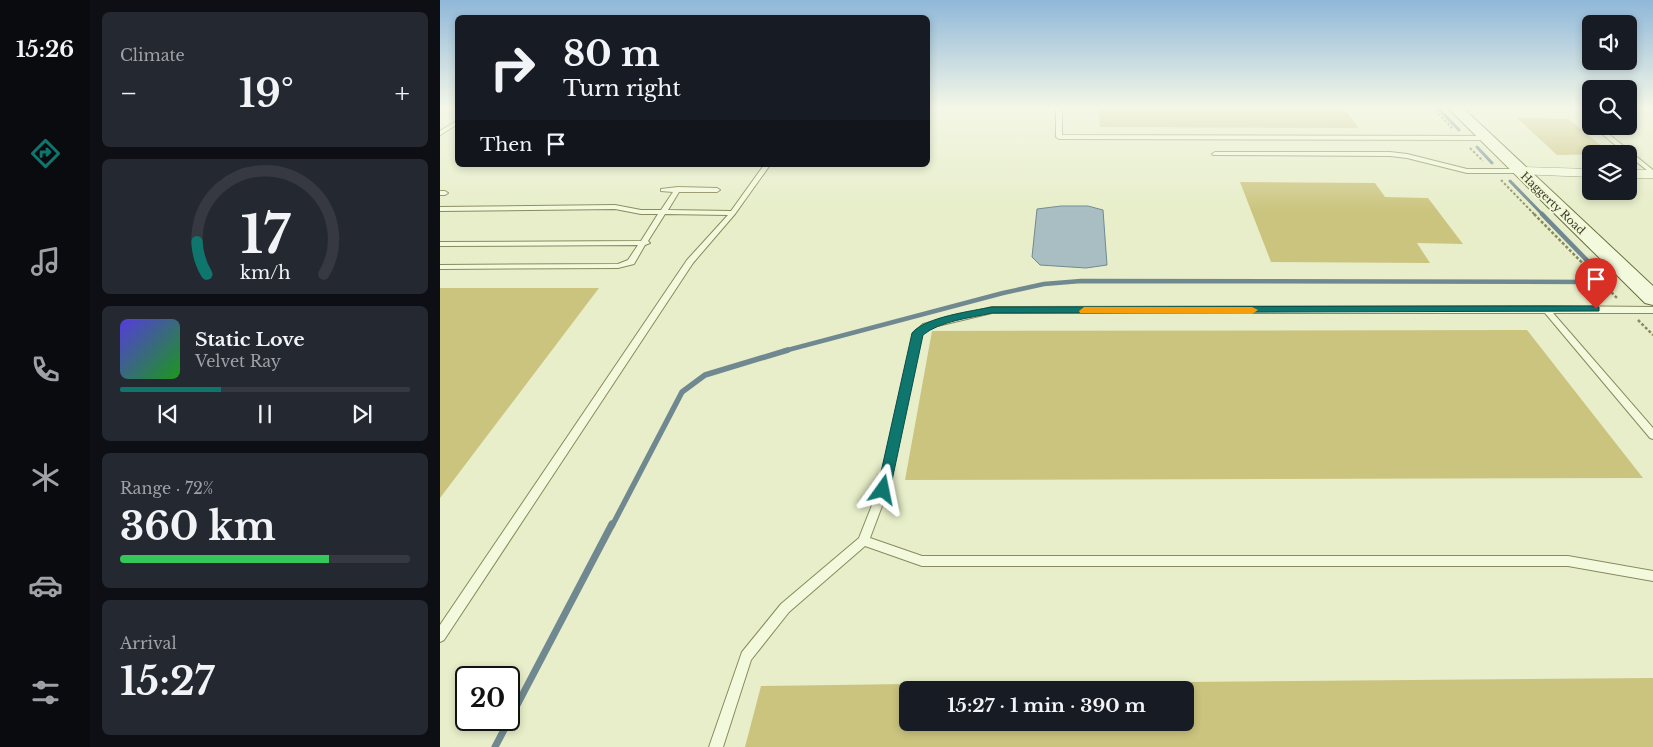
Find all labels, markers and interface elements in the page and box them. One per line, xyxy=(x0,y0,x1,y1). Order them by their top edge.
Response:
map controls xyxy=(1582,15,1637,200)
button: sound xyxy=(1582,15,1637,70)
text: 80 m xyxy=(563,32,660,75)
icon: right xyxy=(480,35,545,100)
text: 15:26 xyxy=(16,36,74,63)
text: Climate xyxy=(120,45,185,65)
text: 19° xyxy=(239,70,294,117)
text: Turn right xyxy=(563,75,681,102)
text: − xyxy=(120,76,138,111)
text: + xyxy=(395,76,410,111)
button: search xyxy=(1582,80,1637,135)
icon: arrive xyxy=(542,130,570,158)
text: Then xyxy=(480,133,532,156)
icon: directions xyxy=(28,136,63,171)
button: layers xyxy=(1582,145,1637,200)
street label: Haggerty Road xyxy=(1518,169,1589,238)
text: 17 xyxy=(240,203,291,267)
icon: music xyxy=(28,244,63,279)
pin xyxy=(1575,258,1617,309)
text: km/h xyxy=(240,262,290,284)
icon: arrive xyxy=(1582,265,1610,293)
text: Static Love xyxy=(195,328,305,351)
text: Velvet Ray xyxy=(195,351,281,371)
icon: phone xyxy=(28,352,63,387)
icon: previous xyxy=(154,400,182,428)
icon: pause xyxy=(251,400,279,428)
icon: next xyxy=(348,400,376,428)
icon: climate xyxy=(28,460,63,495)
position arrow xyxy=(856,463,908,515)
text: Range · 72% xyxy=(120,478,214,498)
text: 360 km xyxy=(120,503,276,550)
icon: car xyxy=(28,568,63,603)
text: Arrival xyxy=(120,633,177,653)
text: 15:27 xyxy=(120,658,214,705)
speed limit sign: 20 xyxy=(455,666,520,731)
icon: filters xyxy=(28,675,63,710)
text: 15:27 · 1 min · 390 m xyxy=(947,694,1146,717)

